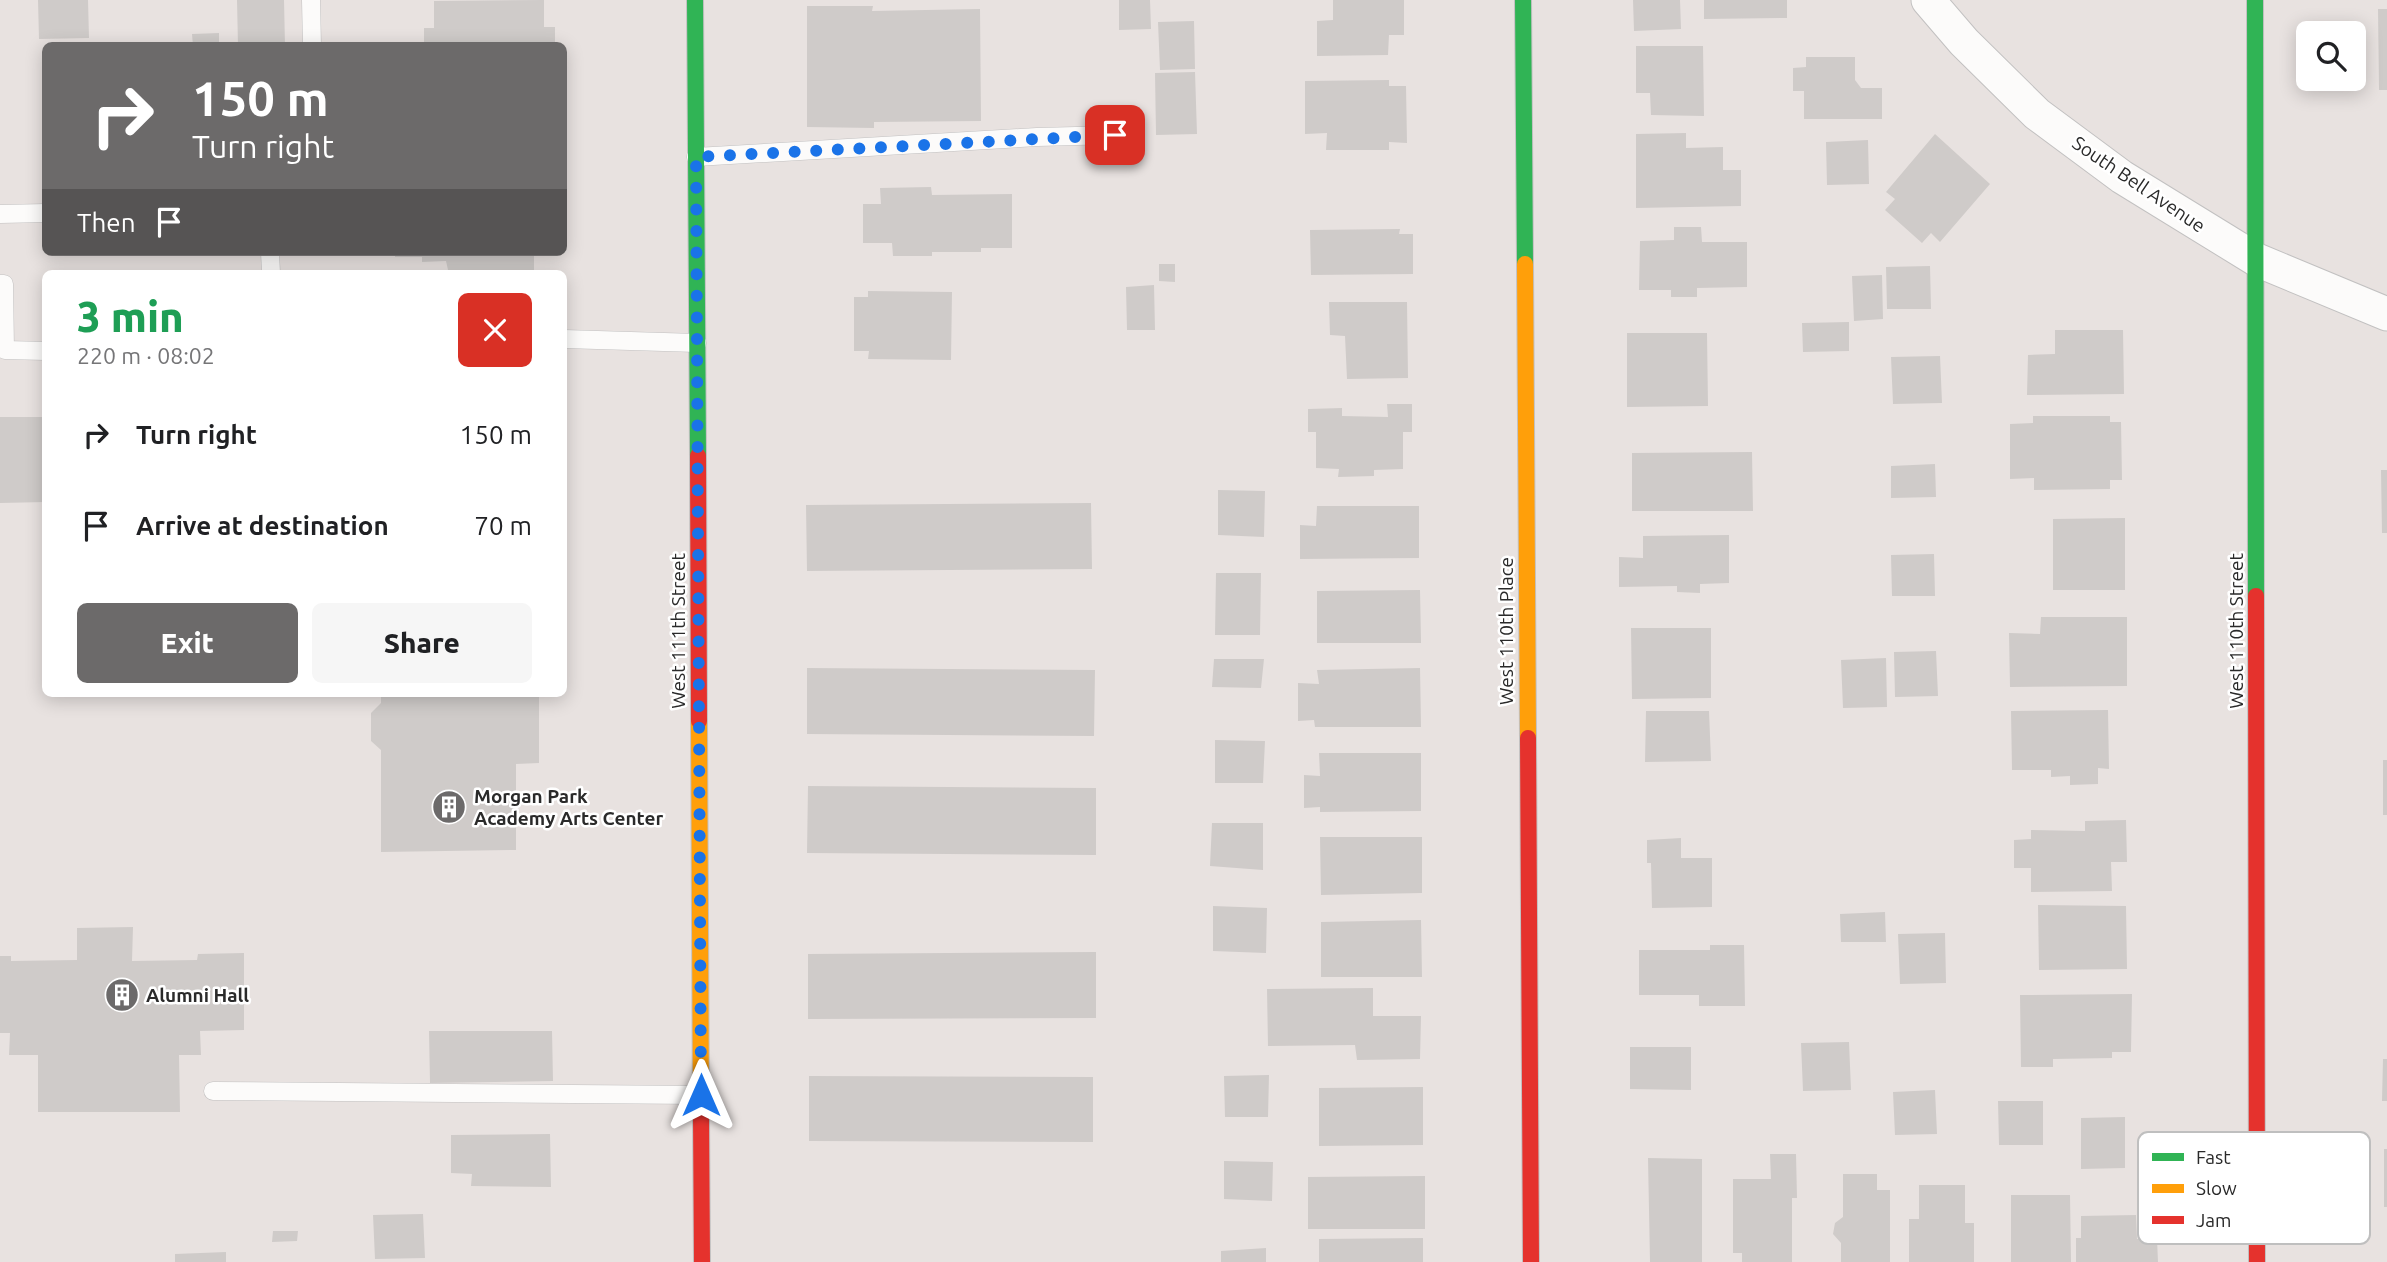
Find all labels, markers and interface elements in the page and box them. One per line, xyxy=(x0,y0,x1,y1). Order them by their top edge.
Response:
map controls xyxy=(2296,21,2366,91)
button: search xyxy=(2296,21,2366,91)
icon: right xyxy=(77,70,168,161)
text: 150 m xyxy=(192,70,329,125)
pin xyxy=(1085,105,1145,165)
icon: arrive xyxy=(1096,116,1134,154)
text: Turn right xyxy=(192,128,334,164)
street label: South Bell Avenue xyxy=(2068,131,2210,237)
icon: arrive xyxy=(150,203,188,241)
text: Then xyxy=(77,208,136,237)
text: 3 min xyxy=(77,293,184,340)
button: close xyxy=(458,293,532,367)
text: 220 m · 08:02 xyxy=(77,343,215,368)
icon: right xyxy=(77,416,115,454)
text: Turn right xyxy=(136,420,257,449)
text: 150 m xyxy=(460,420,532,449)
icon: arrive xyxy=(77,507,115,545)
text: Arrive at destination xyxy=(136,511,389,540)
text: 70 m xyxy=(474,511,532,540)
street label: West 111th Street xyxy=(667,553,689,709)
street label: West 110th Street xyxy=(2225,553,2247,709)
street label: West 110th Place xyxy=(1495,557,1517,705)
button: Exit xyxy=(77,603,298,683)
button: Share xyxy=(312,603,532,683)
place label: Morgan Park Academy Arts Center xyxy=(474,785,663,829)
building icon: Morgan Park Academy Arts Center xyxy=(430,788,468,826)
building icon: Alumni Hall xyxy=(103,976,141,1014)
place label: Alumni Hall xyxy=(146,984,249,1006)
position arrow xyxy=(664,1058,738,1132)
legend xyxy=(2138,1132,2370,1244)
text: Fast xyxy=(2196,1146,2231,1168)
text: Slow xyxy=(2196,1177,2237,1199)
text: Jam xyxy=(2196,1209,2232,1231)

